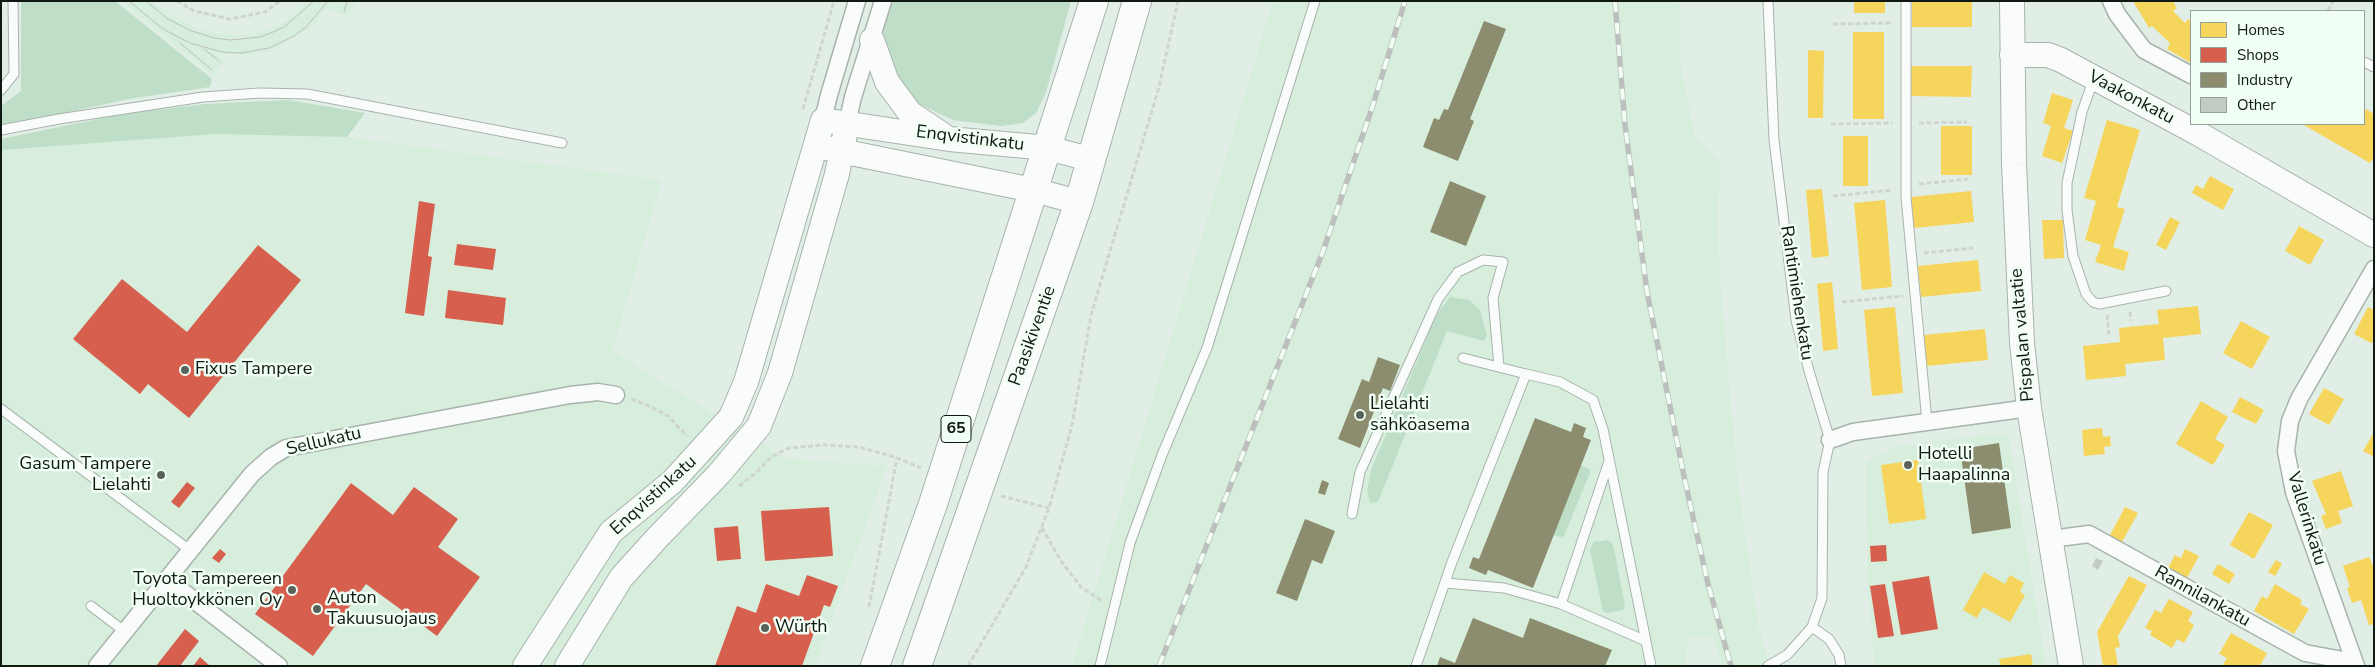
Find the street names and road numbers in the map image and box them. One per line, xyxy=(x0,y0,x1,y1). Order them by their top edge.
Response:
street label: Vaakonkatu xyxy=(2084,66,2178,130)
street label: Enqvistinkatu xyxy=(915,122,1025,156)
street label: Rahtimiehenkatu xyxy=(1775,224,1817,362)
street label: Pispalan valtatie xyxy=(2006,267,2040,403)
street label: Paasikiventie xyxy=(1005,283,1061,389)
road number: 65 xyxy=(941,416,971,442)
street label: Sellukatu xyxy=(284,423,364,461)
street label: Enqvistinkatu xyxy=(606,452,702,540)
street label: Vallerinkatu xyxy=(2282,470,2330,568)
street label: Rannilankatu xyxy=(2150,562,2254,632)

